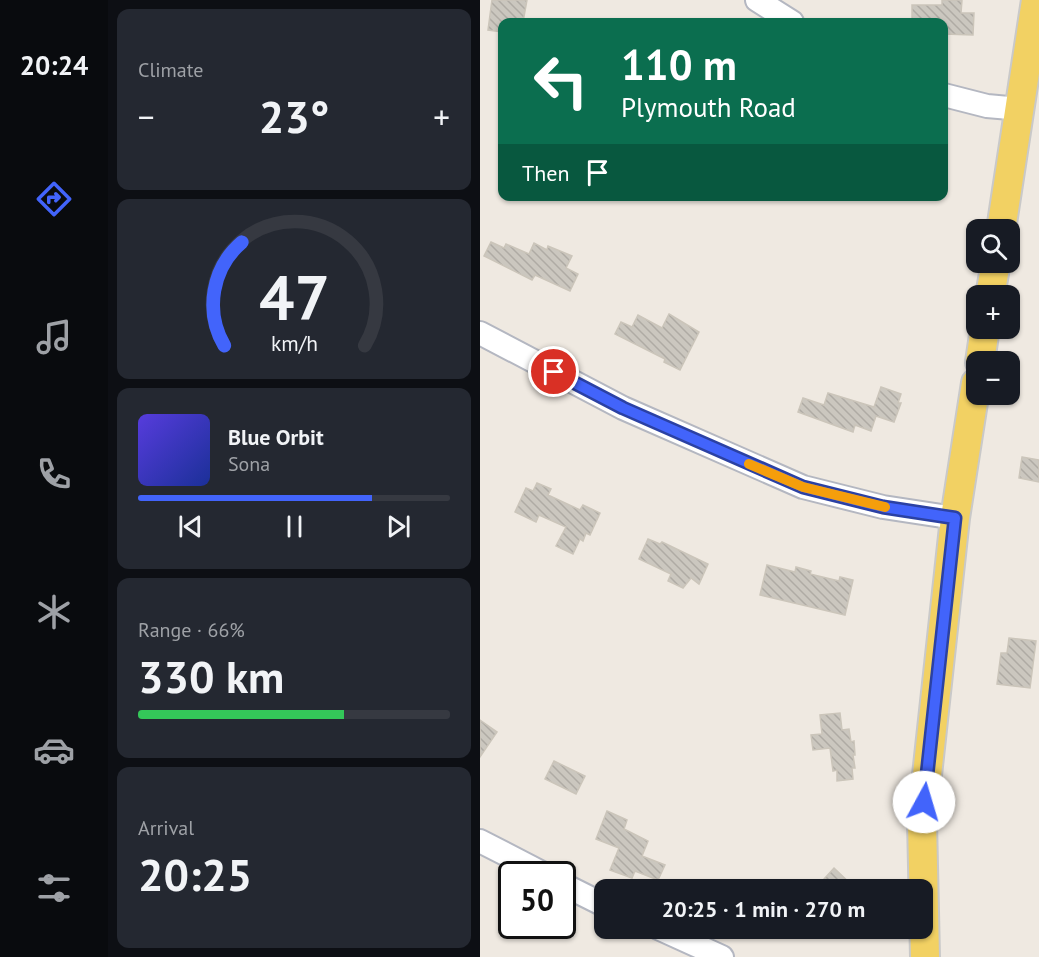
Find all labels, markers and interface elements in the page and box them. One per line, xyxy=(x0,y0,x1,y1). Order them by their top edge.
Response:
text: 110 m xyxy=(621,37,737,92)
icon: left xyxy=(522,42,600,120)
text: 20:24 xyxy=(20,48,88,82)
text: Climate xyxy=(138,57,204,83)
text: 23° xyxy=(259,87,329,145)
text: Plymouth Road xyxy=(621,90,796,124)
text: − xyxy=(138,95,155,138)
text: + xyxy=(433,95,450,138)
icon: arrive xyxy=(581,156,614,189)
text: Then xyxy=(522,159,569,187)
icon: directions xyxy=(33,178,75,220)
map controls xyxy=(966,219,1020,405)
button: search xyxy=(966,219,1020,273)
text: 47 xyxy=(259,256,329,337)
button: + xyxy=(966,285,1020,339)
icon: music xyxy=(33,316,75,358)
text: km/h xyxy=(270,329,317,357)
pin xyxy=(528,346,579,397)
button: − xyxy=(966,351,1020,405)
icon: arrive xyxy=(537,355,570,388)
text: Blue Orbit xyxy=(228,423,324,451)
text: Sona xyxy=(228,451,270,477)
icon: phone xyxy=(33,453,75,495)
icon: previous xyxy=(174,510,207,543)
icon: pause xyxy=(278,510,311,543)
icon: next xyxy=(382,510,415,543)
icon: climate xyxy=(33,591,75,633)
text: Range · 66% xyxy=(138,617,245,643)
text: 330 km xyxy=(138,647,284,705)
icon: car xyxy=(33,729,75,771)
position arrow xyxy=(892,770,956,834)
text: Arrival xyxy=(138,815,194,841)
text: 20:25 xyxy=(138,845,252,903)
speed limit sign: 50 xyxy=(498,861,576,939)
icon: filters xyxy=(33,867,75,909)
text: 20:25 · 1 min · 270 m xyxy=(662,895,865,923)

